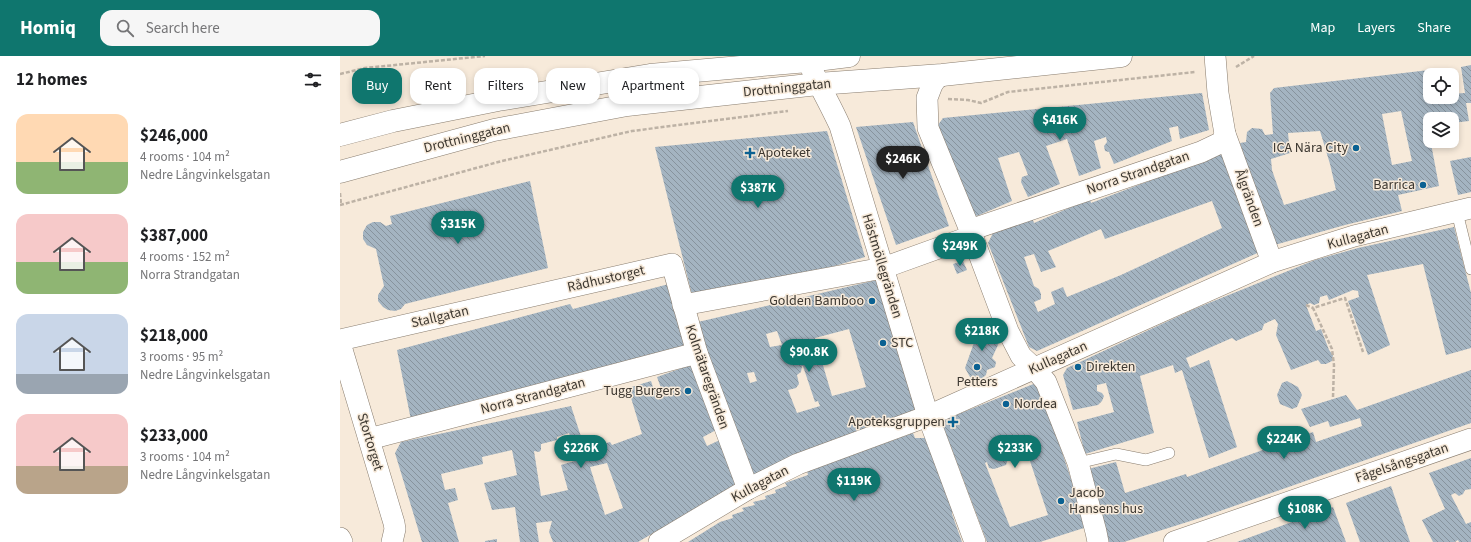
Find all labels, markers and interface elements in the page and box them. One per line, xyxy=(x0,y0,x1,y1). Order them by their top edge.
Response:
search box xyxy=(100,10,380,46)
text: Homiq xyxy=(20,15,76,42)
icon: search xyxy=(114,17,136,39)
text: Search here xyxy=(146,18,220,39)
text: Map xyxy=(1310,18,1335,38)
text: Layers xyxy=(1357,18,1395,38)
text: Share xyxy=(1417,18,1451,38)
text: 12 homes xyxy=(16,68,87,92)
chip: Buy xyxy=(352,68,402,104)
chip: Rent xyxy=(410,68,466,104)
chip: Filters xyxy=(474,68,538,104)
chip: New xyxy=(546,68,600,104)
chip: Apartment xyxy=(608,68,699,104)
map controls xyxy=(1423,68,1459,148)
button: locate xyxy=(1423,68,1459,104)
icon: filters xyxy=(302,69,324,91)
street label: Drottninggatan xyxy=(742,73,832,103)
pin: $416K xyxy=(1032,107,1088,141)
text: $416K xyxy=(1042,111,1078,129)
button: layers xyxy=(1423,112,1459,148)
street label: Drottninggatan xyxy=(422,118,512,158)
text: $246,000 xyxy=(140,124,208,148)
icon: home xyxy=(48,130,96,178)
place label: ICA Nära City xyxy=(1273,138,1348,158)
place label: Apoteket xyxy=(758,143,811,163)
marker: ICA Nära City xyxy=(1351,143,1361,153)
pin: $246K xyxy=(875,146,931,180)
street label: Norra Strandgatan xyxy=(1084,146,1192,200)
text: 4 rooms · 104 m² xyxy=(140,148,230,166)
marker: Apoteket xyxy=(745,148,755,158)
text: $246K xyxy=(885,150,921,168)
text: Nedre Långvinkelsgatan xyxy=(140,166,270,184)
street label: Ålgränden xyxy=(1229,166,1269,230)
pin: $387K xyxy=(730,175,786,209)
place label: Barrica xyxy=(1373,175,1415,195)
text: $387K xyxy=(740,179,776,197)
marker: Barrica xyxy=(1418,180,1428,190)
pin: $315K xyxy=(430,211,486,245)
street label: Hästmöllegränden xyxy=(857,211,907,321)
text: $315K xyxy=(440,215,476,233)
street label: Kullagatan xyxy=(1325,219,1391,255)
text: $387,000 xyxy=(140,224,208,248)
icon: home xyxy=(48,230,96,278)
pin: $249K xyxy=(932,233,988,267)
text: $249K xyxy=(942,237,978,255)
text: 4 rooms · 152 m² xyxy=(140,248,230,266)
street label: Rådhustorget xyxy=(565,260,647,298)
text: Norra Strandgatan xyxy=(140,266,240,284)
place label: Golden Bamboo xyxy=(769,291,864,311)
marker: Golden Bamboo xyxy=(867,296,877,306)
street label: Stallgatan xyxy=(409,301,471,333)
pin: $218K xyxy=(954,318,1010,352)
street label: Kolmätaregränden xyxy=(680,322,734,432)
text: $218K xyxy=(964,322,1000,340)
text: $218,000 xyxy=(140,324,208,348)
icon: home xyxy=(48,330,96,378)
place label: STC xyxy=(891,333,913,353)
street label: Kullagatan xyxy=(1025,336,1091,380)
marker: STC xyxy=(878,338,888,348)
pin: $90.8K xyxy=(776,339,842,373)
text: $90.8K xyxy=(789,343,829,361)
text: 3 rooms · 95 m² xyxy=(140,348,223,366)
place label: Direkten xyxy=(1086,357,1136,377)
marker: Petters xyxy=(972,362,982,372)
marker: Direkten xyxy=(1073,362,1083,372)
text: Nedre Långvinkelsgatan xyxy=(140,366,270,384)
street label: Norra Strandgatan xyxy=(478,372,588,420)
place label: Petters xyxy=(956,372,998,392)
place label: Tugg Burgers xyxy=(604,381,680,401)
marker: Tugg Burgers xyxy=(683,386,693,396)
place label: Nordea xyxy=(1014,394,1057,414)
marker: Nordea xyxy=(1001,399,1011,409)
street label: Stortorget xyxy=(352,411,388,474)
place label: Apoteksgruppen xyxy=(848,412,945,432)
marker: Apoteksgruppen xyxy=(948,417,958,427)
text: $233,000 xyxy=(140,424,208,448)
pin: $224K xyxy=(1256,426,1312,460)
icon: home xyxy=(48,430,96,478)
text: $224K xyxy=(1266,430,1302,448)
pin: $226K xyxy=(553,435,609,469)
pin: $233K xyxy=(987,435,1043,469)
street label: Fågelsångsgatan xyxy=(1353,438,1451,488)
text: $226K xyxy=(563,439,599,457)
text: $233K xyxy=(997,439,1033,457)
text: 3 rooms · 104 m² xyxy=(140,448,230,466)
street label: Kullagatan xyxy=(728,460,792,508)
text: Nedre Långvinkelsgatan xyxy=(140,466,270,484)
pin: $119K xyxy=(826,468,882,502)
text: $119K xyxy=(836,472,872,490)
place label: Jacob Hansens hus xyxy=(1069,483,1143,519)
marker: Jacob Hansens hus xyxy=(1056,496,1066,506)
pin: $108K xyxy=(1277,496,1333,530)
text: $108K xyxy=(1287,500,1323,518)

